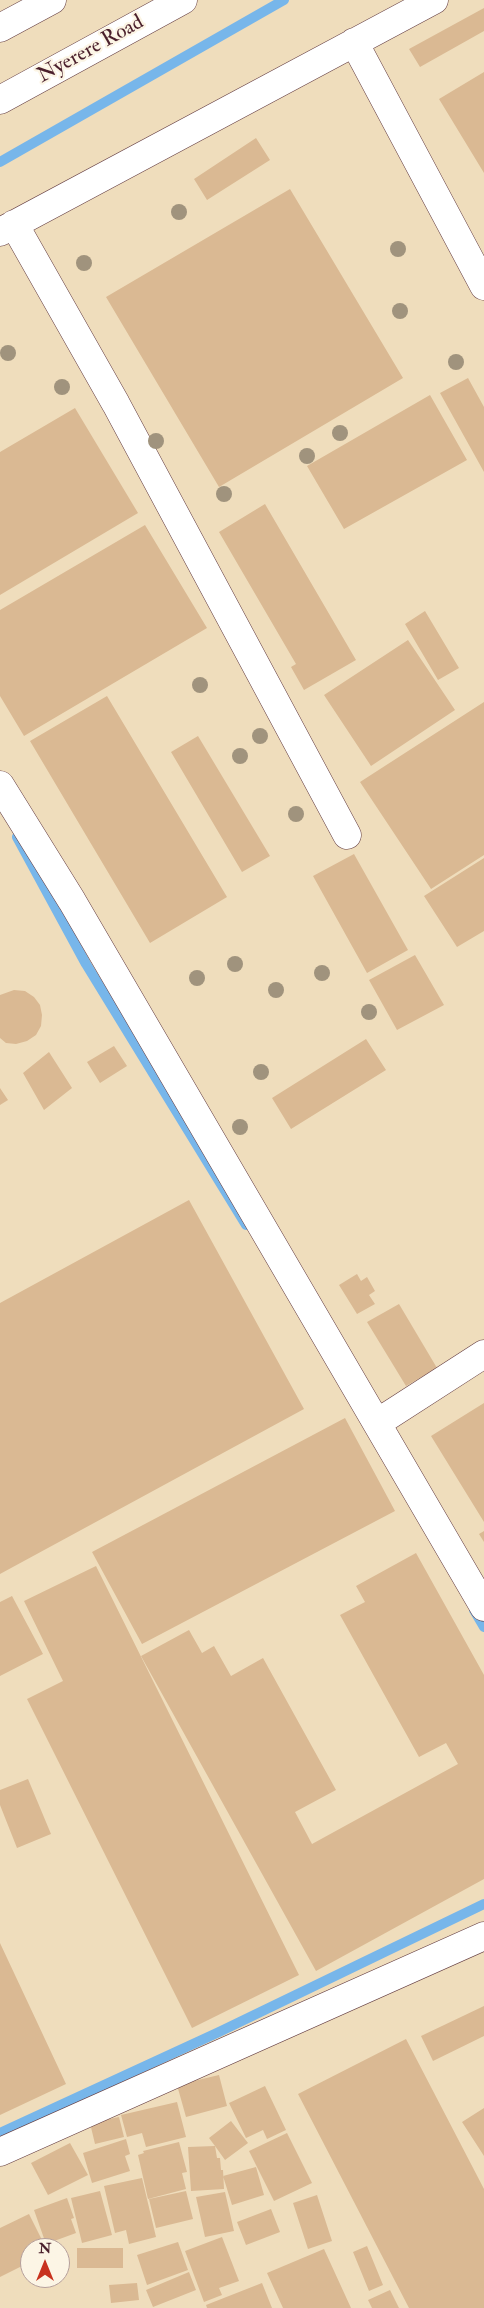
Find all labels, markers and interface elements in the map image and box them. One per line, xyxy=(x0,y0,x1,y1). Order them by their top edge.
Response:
street label: Nyerere Road xyxy=(33,10,149,90)
north arrow xyxy=(20,2238,70,2288)
text: N xyxy=(39,2240,51,2257)

